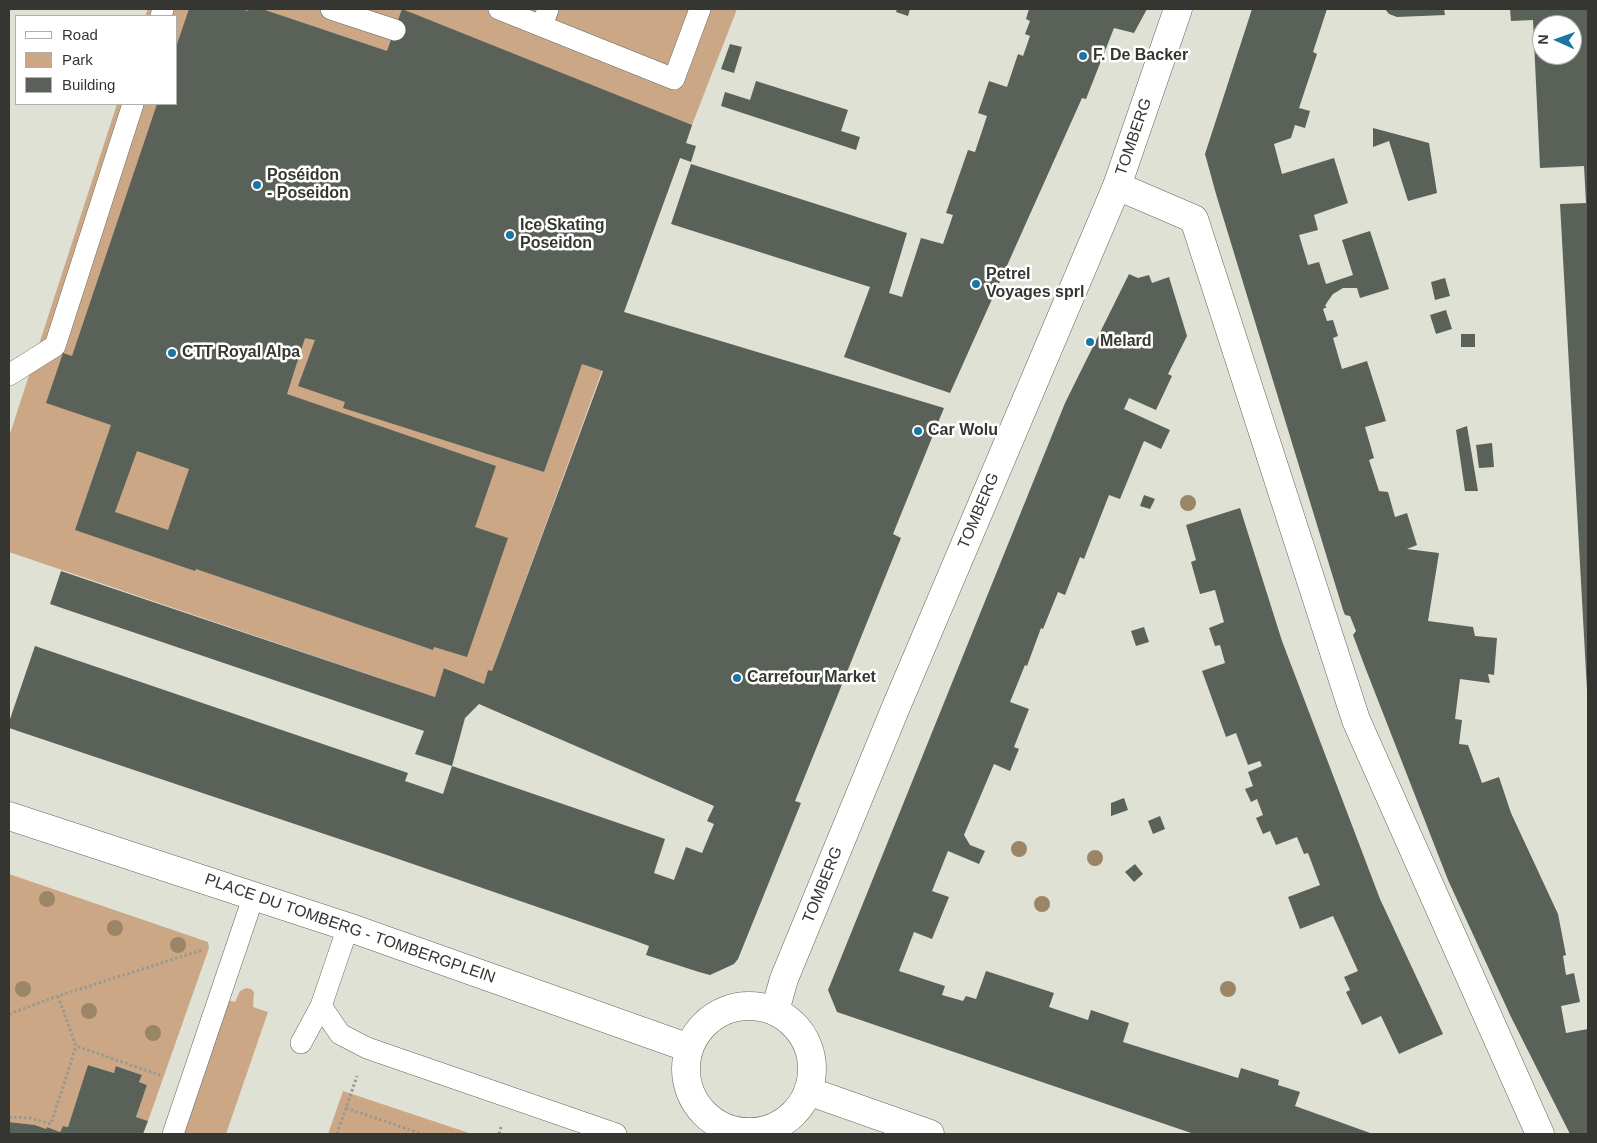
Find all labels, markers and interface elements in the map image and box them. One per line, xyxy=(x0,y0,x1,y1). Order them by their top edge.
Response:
legend xyxy=(15,15,178,105)
north arrow xyxy=(1532,15,1582,65)
text: Road xyxy=(62,26,98,43)
text: N xyxy=(1535,34,1551,45)
place label: F. De Backer xyxy=(1093,46,1188,66)
marker: F. De Backer xyxy=(1077,50,1089,62)
text: Park xyxy=(62,51,93,68)
text: Building xyxy=(62,76,115,93)
street label: TOMBERG xyxy=(1112,96,1156,178)
place label: Poséidon - Poseidon xyxy=(267,166,349,204)
marker: Poséidon - Poseidon xyxy=(251,179,263,191)
place label: Ice Skating Poseidon xyxy=(520,216,604,254)
marker: Ice Skating Poseidon xyxy=(504,229,516,241)
place label: Petrel Voyages sprl xyxy=(986,265,1084,303)
marker: Petrel Voyages sprl xyxy=(970,278,982,290)
place label: Melard xyxy=(1100,332,1152,352)
marker: Melard xyxy=(1084,336,1096,348)
place label: CTT Royal Alpa xyxy=(182,343,300,363)
marker: CTT Royal Alpa xyxy=(166,347,178,359)
place label: Car Wolu xyxy=(928,421,998,441)
marker: Car Wolu xyxy=(912,425,924,437)
street label: TOMBERG xyxy=(954,470,1004,552)
place label: Carrefour Market xyxy=(747,668,876,688)
marker: Carrefour Market xyxy=(731,672,743,684)
street label: TOMBERG xyxy=(799,844,847,926)
street label: PLACE DU TOMBERG - TOMBERGPLEIN xyxy=(202,870,498,988)

